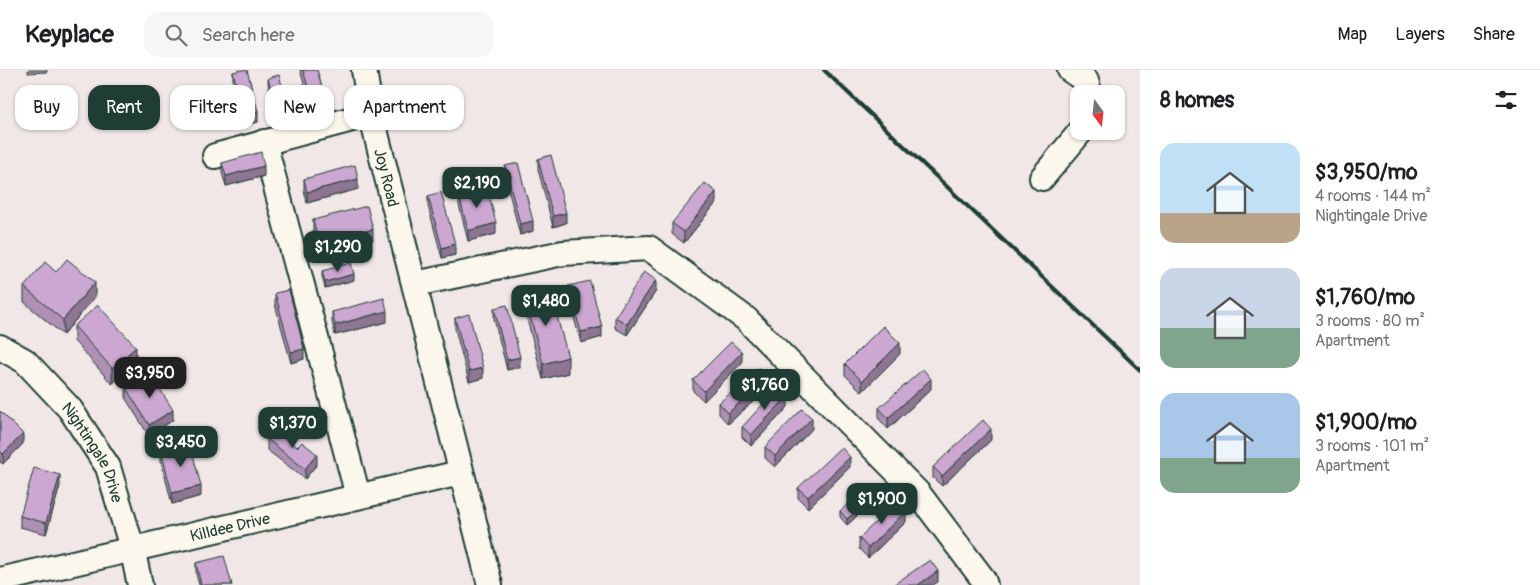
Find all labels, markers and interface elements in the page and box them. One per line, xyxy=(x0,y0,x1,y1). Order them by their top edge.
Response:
search box xyxy=(144,12,494,57)
text: Keyplace xyxy=(25,20,114,49)
icon: search xyxy=(162,21,190,49)
text: Search here xyxy=(202,23,295,47)
text: Map xyxy=(1338,23,1367,46)
text: Layers xyxy=(1395,23,1445,46)
text: Share xyxy=(1473,23,1515,46)
chip: Buy xyxy=(15,85,78,130)
chip: Rent xyxy=(88,85,160,130)
chip: Filters xyxy=(170,85,255,130)
chip: New xyxy=(265,85,334,130)
chip: Apartment xyxy=(344,85,464,130)
north arrow xyxy=(1070,85,1125,140)
map controls xyxy=(1070,85,1125,140)
icon: filters xyxy=(1492,86,1520,114)
text: 8 homes xyxy=(1160,87,1234,114)
street label: Joy Road xyxy=(369,146,403,209)
text: $3,950/mo xyxy=(1315,159,1417,186)
icon: home xyxy=(1200,163,1260,223)
pin: $2,190 xyxy=(436,166,518,209)
text: $2,190 xyxy=(453,173,501,193)
text: 4 rooms · 144 m² xyxy=(1315,186,1431,206)
text: Nightingale Drive xyxy=(1315,206,1427,226)
pin: $1,290 xyxy=(297,230,379,273)
text: $1,290 xyxy=(314,237,362,257)
pin: $1,480 xyxy=(505,284,587,327)
text: $1,760/mo xyxy=(1315,284,1415,311)
icon: home xyxy=(1200,288,1260,348)
text: $1,480 xyxy=(522,291,570,311)
text: 3 rooms · 80 m² xyxy=(1315,311,1425,331)
text: Apartment xyxy=(1315,331,1390,351)
pin: $3,950 xyxy=(109,356,191,399)
text: $3,950 xyxy=(125,363,175,383)
pin: $1,760 xyxy=(724,368,806,411)
text: $1,760 xyxy=(741,375,789,395)
street label: Nightingale Drive xyxy=(57,398,127,505)
pin: $1,370 xyxy=(252,406,334,449)
text: $1,900/mo xyxy=(1315,409,1417,436)
text: $1,370 xyxy=(269,413,317,433)
icon: home xyxy=(1200,413,1260,473)
pin: $3,450 xyxy=(140,426,222,468)
text: $3,450 xyxy=(156,432,206,452)
text: 3 rooms · 101 m² xyxy=(1315,436,1429,456)
text: Apartment xyxy=(1315,456,1390,476)
pin: $1,900 xyxy=(841,482,923,525)
text: $1,900 xyxy=(857,489,907,509)
street label: Killdee Drive xyxy=(188,508,272,546)

